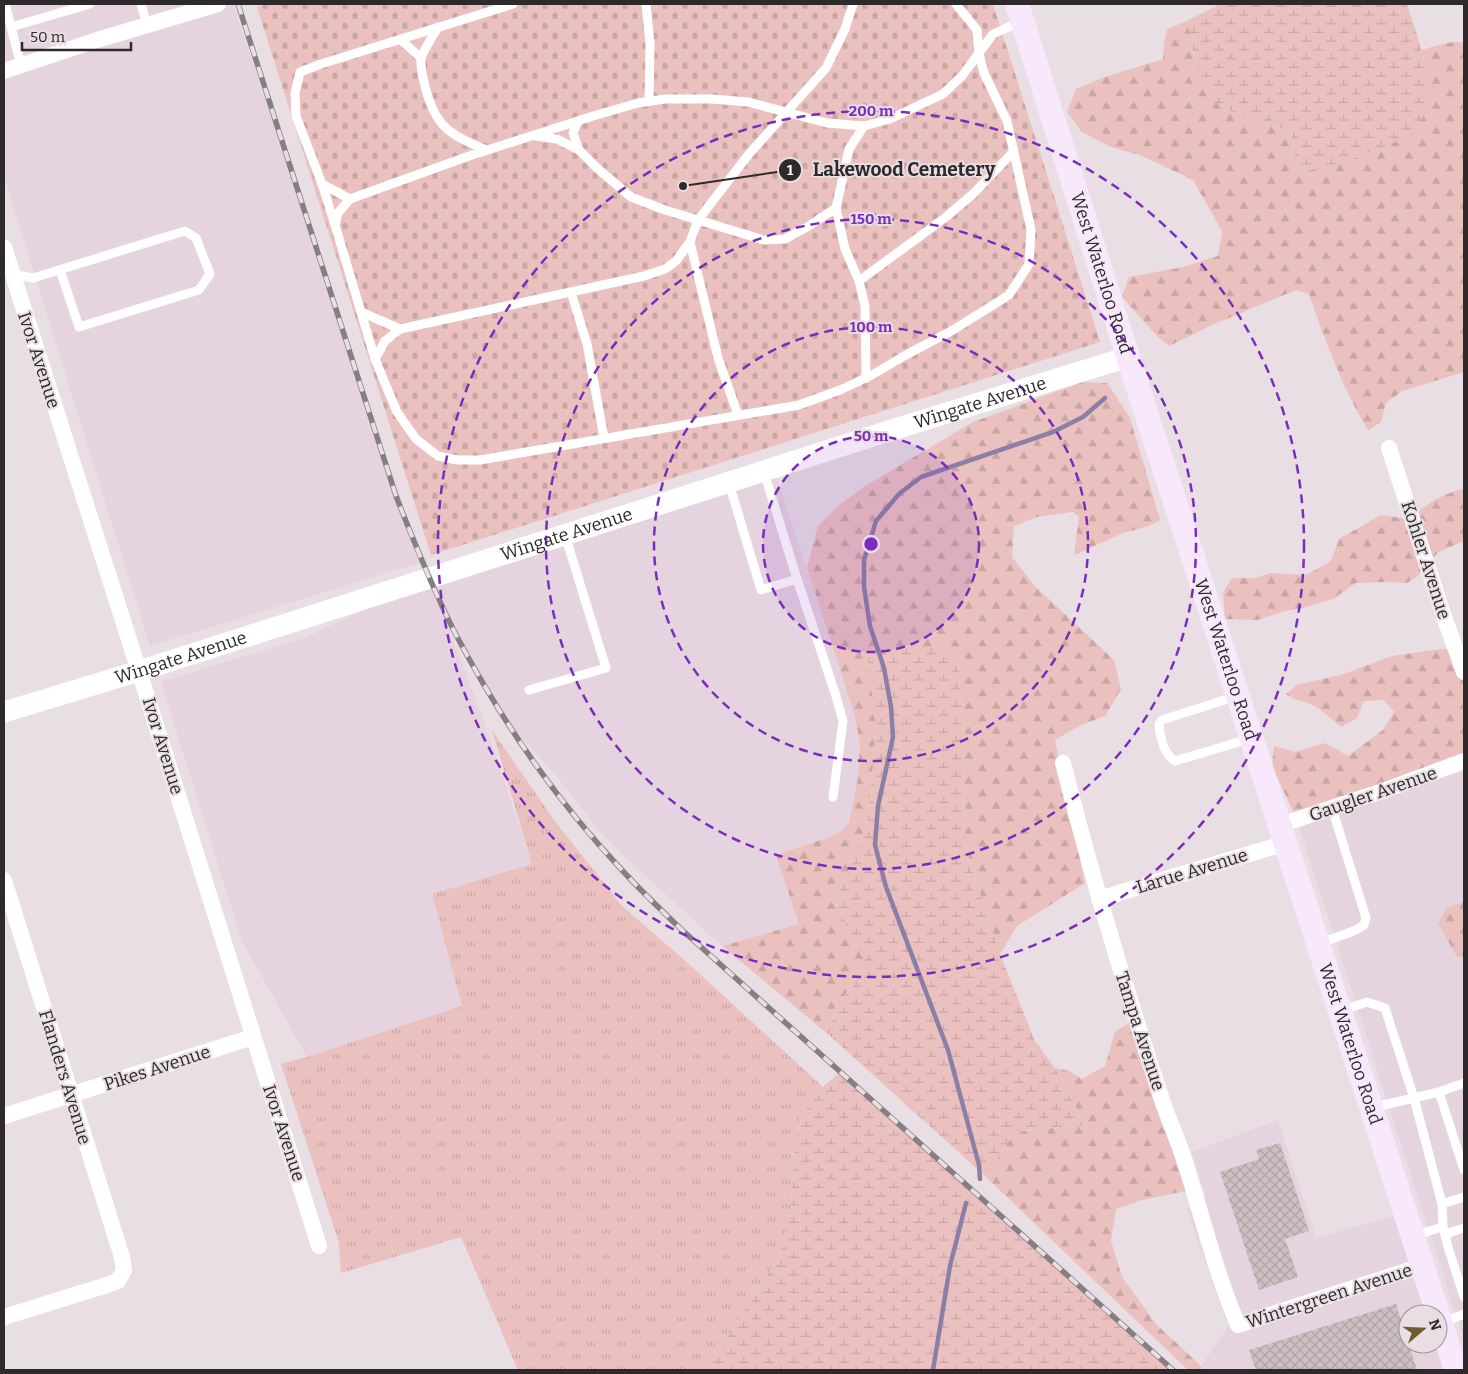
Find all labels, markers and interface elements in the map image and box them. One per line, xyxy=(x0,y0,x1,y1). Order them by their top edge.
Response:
scale bar xyxy=(22,20,131,52)
text: 50 m xyxy=(30,28,66,46)
text: 200 m xyxy=(849,102,894,120)
callout: Lakewood Cemetery xyxy=(778,153,1005,187)
text: Lakewood Cemetery xyxy=(813,158,996,181)
text: 1 xyxy=(787,161,794,179)
street label: West Waterloo Road xyxy=(1066,189,1137,357)
text: 150 m xyxy=(850,210,892,228)
street label: Ivor Avenue xyxy=(13,309,65,411)
text: 100 m xyxy=(850,318,893,336)
street label: Wingate Avenue xyxy=(911,372,1049,433)
text: 50 m xyxy=(854,427,889,445)
street label: Kohler Avenue xyxy=(1396,498,1456,622)
street label: Wingate Avenue xyxy=(498,503,635,566)
centre of rings xyxy=(862,535,880,553)
street label: West Waterloo Road xyxy=(1190,576,1262,743)
street label: Wingate Avenue xyxy=(112,626,250,689)
street label: Ivor Avenue xyxy=(138,695,188,797)
street label: Gaugler Avenue xyxy=(1306,762,1440,826)
street label: Larue Avenue xyxy=(1134,844,1250,898)
street label: West Waterloo Road xyxy=(1314,960,1387,1128)
street label: Tampa Avenue xyxy=(1110,969,1170,1093)
street label: Flanders Avenue xyxy=(34,1007,96,1147)
street label: Pikes Avenue xyxy=(101,1040,213,1096)
street label: Ivor Avenue xyxy=(258,1082,310,1184)
street label: Wintergreen Avenue xyxy=(1243,1259,1415,1333)
north arrow xyxy=(1398,1304,1448,1354)
text: N xyxy=(1425,1317,1445,1333)

